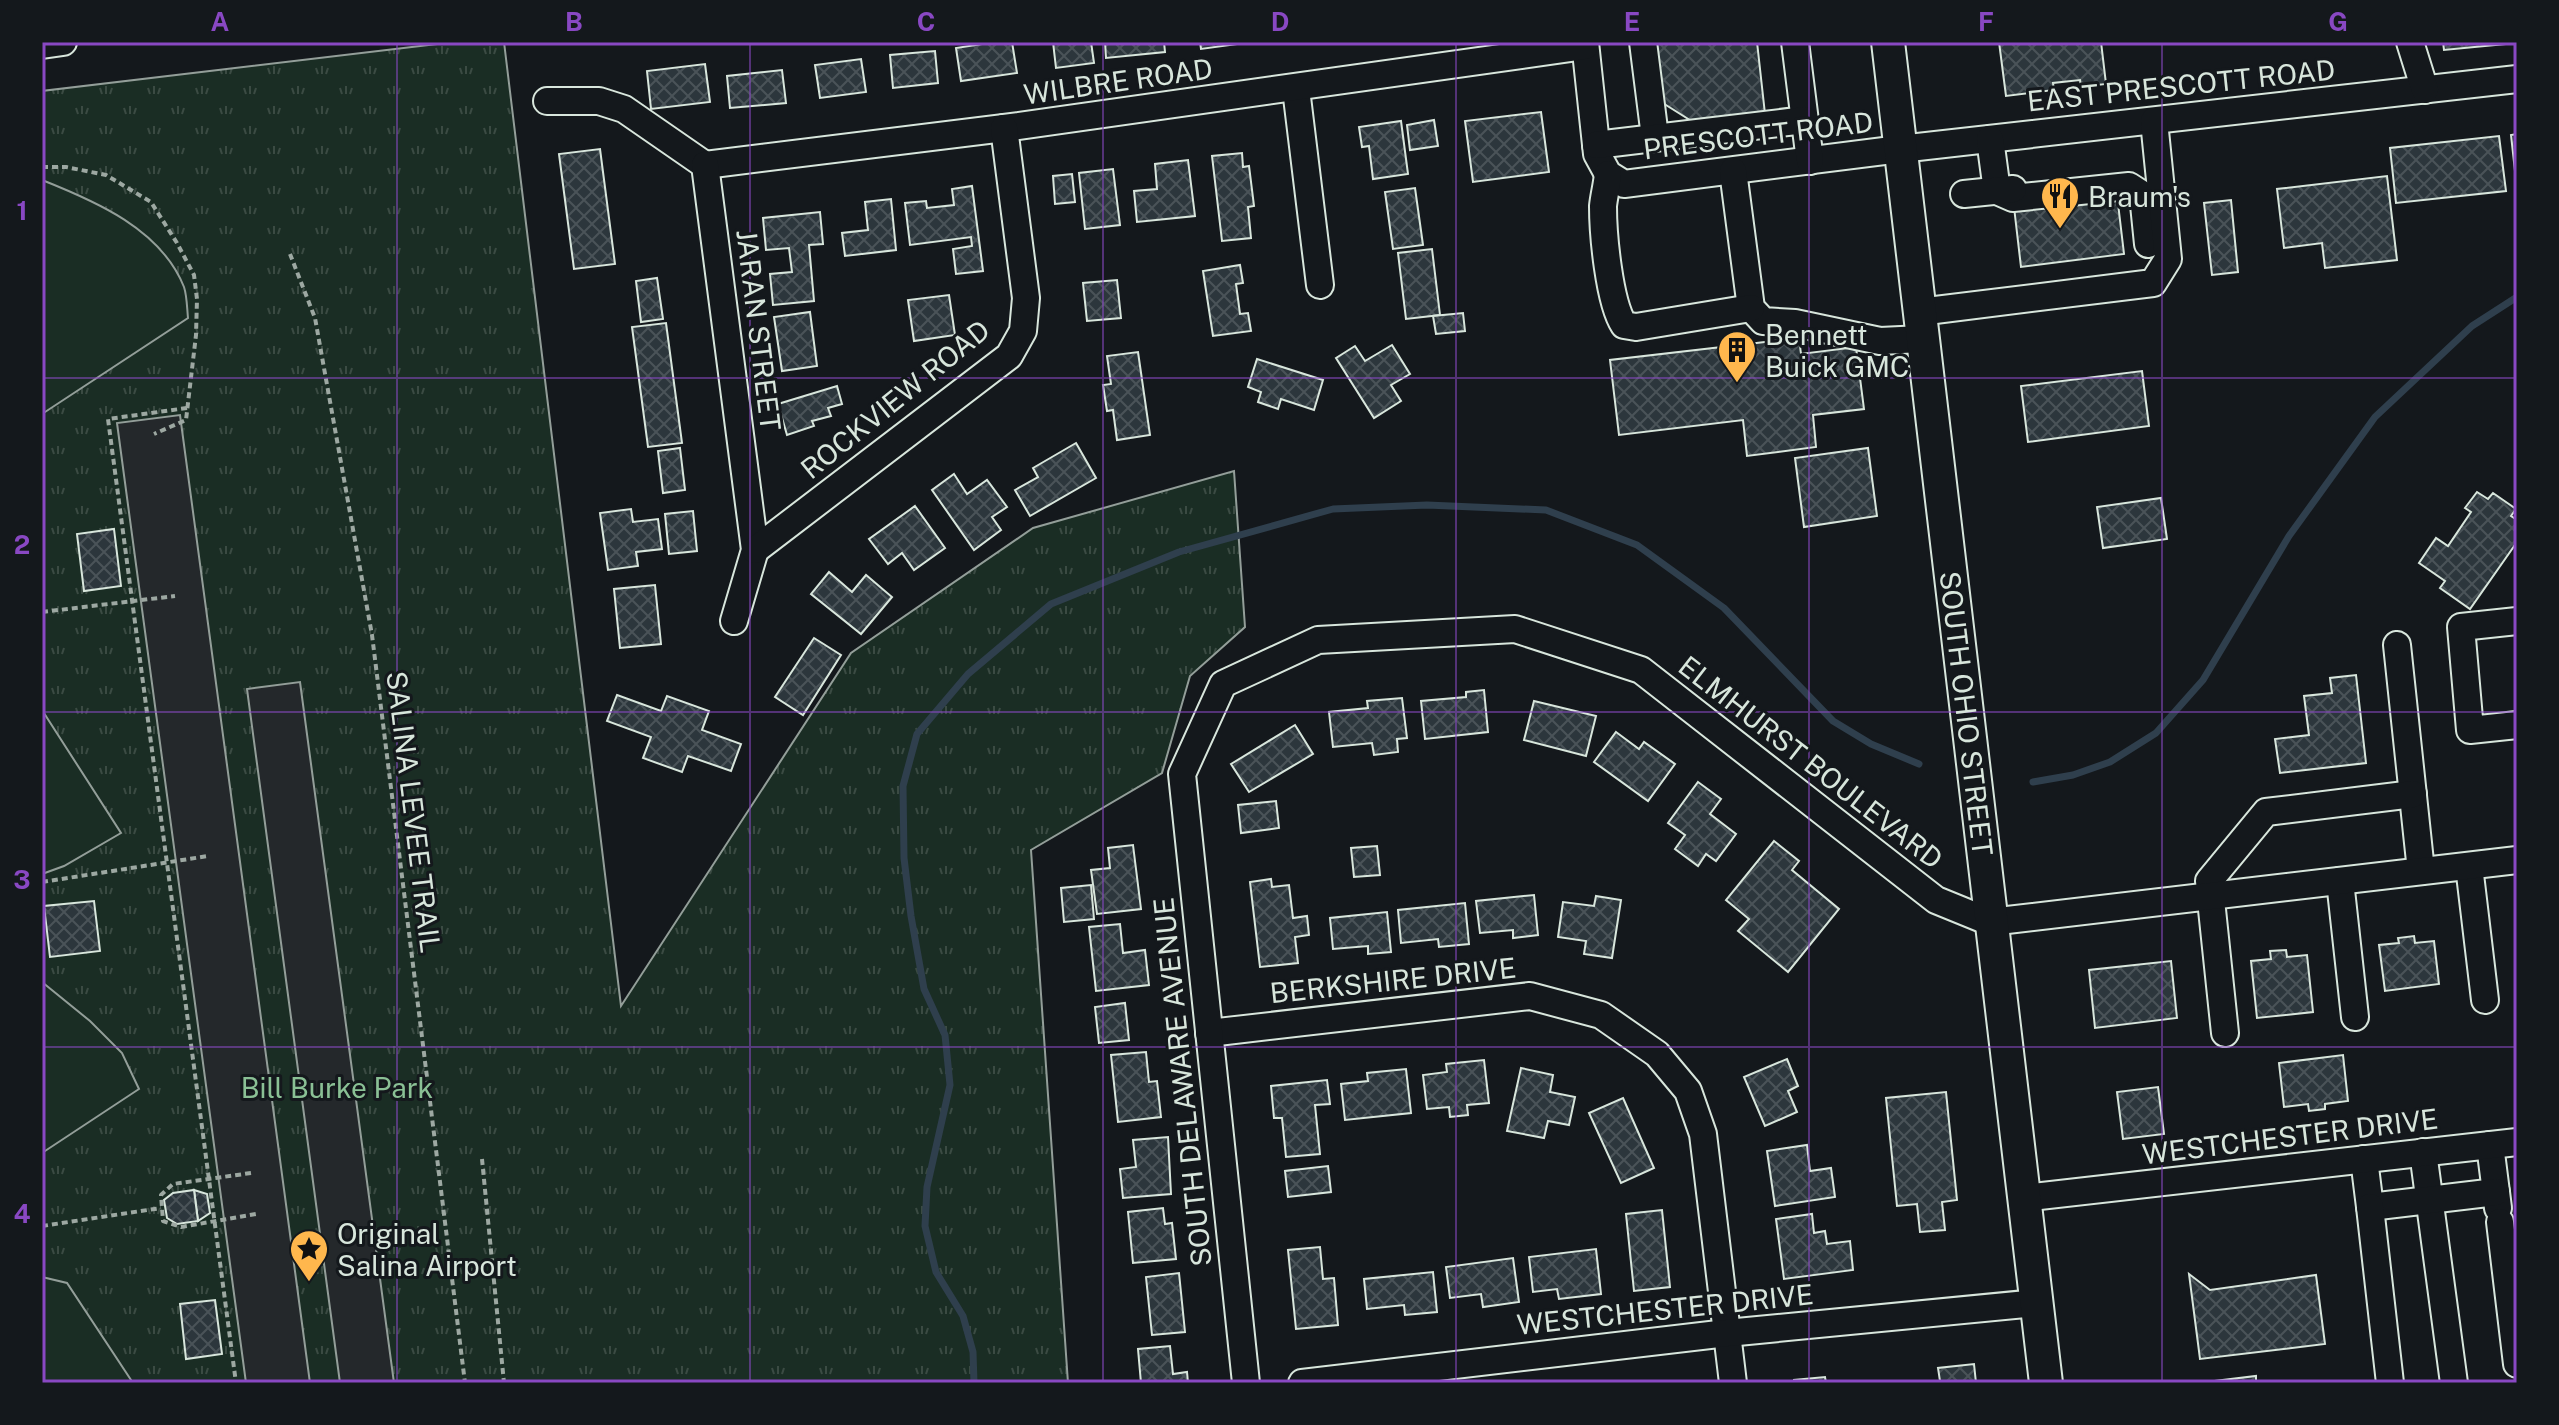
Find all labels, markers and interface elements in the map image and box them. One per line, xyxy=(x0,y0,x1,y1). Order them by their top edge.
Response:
text: A xyxy=(211,6,230,37)
text: B xyxy=(565,6,583,37)
text: C xyxy=(917,6,935,37)
text: D xyxy=(1271,6,1289,37)
text: E xyxy=(1624,6,1640,37)
text: F xyxy=(1978,6,1994,37)
text: G xyxy=(2328,6,2348,37)
street label: WILBRE ROAD xyxy=(1021,51,1215,111)
street label: EAST PRESCOTT ROAD xyxy=(2025,52,2337,118)
street label: PRESCOTT ROAD xyxy=(1641,105,1875,165)
restaurant icon: Braum's xyxy=(2039,175,2081,230)
place label: Braum's xyxy=(2088,180,2191,213)
text: 1 xyxy=(16,195,28,226)
street label: JARAN STREET xyxy=(730,227,788,433)
street label: ROCKVIEW ROAD xyxy=(794,313,996,485)
place label: Bennett Buick GMC xyxy=(1765,318,1909,383)
building icon: Bennett Buick GMC xyxy=(1716,329,1758,384)
text: 2 xyxy=(14,529,30,560)
street label: SOUTH OHIO STREET xyxy=(1934,569,2000,857)
street label: ELMHURST BOULEVARD xyxy=(1673,649,1949,875)
street label: SALINA LEVEE TRAIL xyxy=(380,669,448,955)
text: 3 xyxy=(13,864,31,895)
street label: SOUTH DELAWARE AVENUE xyxy=(1146,896,1218,1268)
street label: BERKSHIRE DRIVE xyxy=(1268,951,1518,1009)
park label: Bill Burke Park xyxy=(241,1071,433,1104)
street label: WESTCHESTER DRIVE xyxy=(2140,1101,2440,1171)
text: 4 xyxy=(13,1198,31,1229)
place label: Original Salina Airport xyxy=(337,1217,517,1282)
place icon: Original Salina Airport xyxy=(288,1228,330,1283)
street label: WESTCHESTER DRIVE xyxy=(1515,1277,1815,1341)

